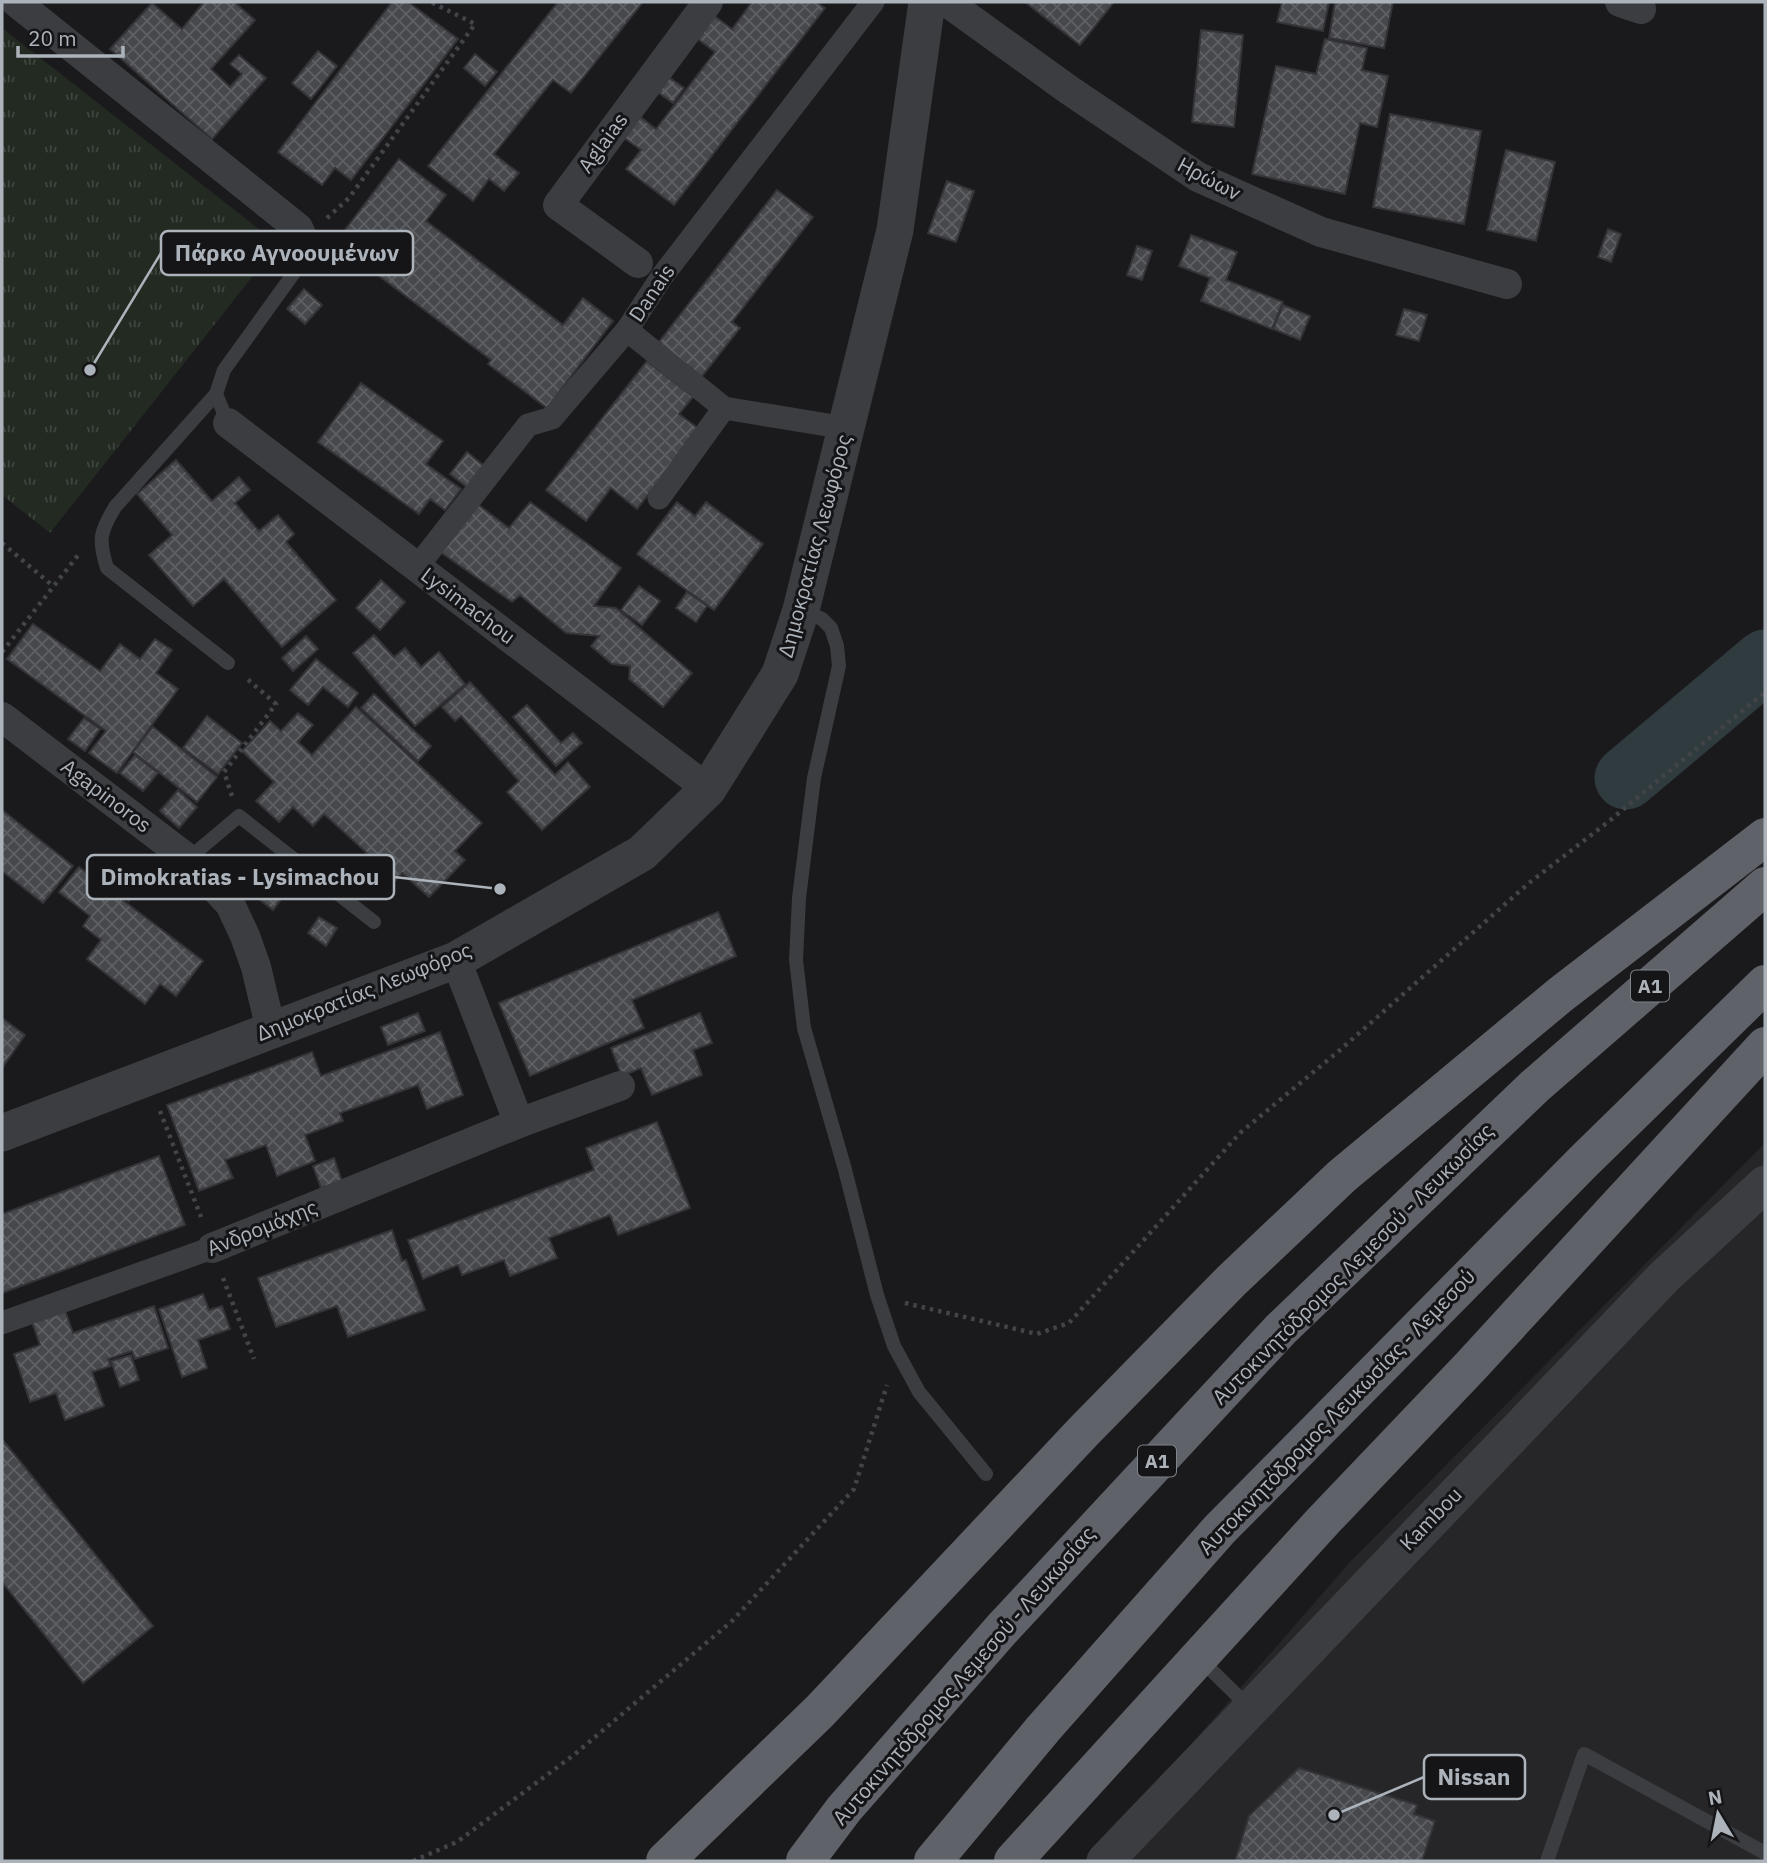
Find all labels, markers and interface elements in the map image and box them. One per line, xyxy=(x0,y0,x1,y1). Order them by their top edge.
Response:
scale bar xyxy=(18,14,122,58)
text: 20 m xyxy=(28,24,77,52)
street label: Aglaias xyxy=(571,107,634,178)
street label: Ηρώων xyxy=(1173,150,1246,207)
callout: Πάρκο Αγνοουμένων xyxy=(161,231,413,275)
text: Πάρκο Αγνοουμένων xyxy=(175,237,400,267)
street label: Danais xyxy=(622,258,681,327)
street label: Δημοκρατίας Λεωφόρος xyxy=(771,431,857,660)
street label: Lysimachou xyxy=(416,561,521,650)
street label: Agapinoros xyxy=(56,752,158,838)
callout: Dimokratias - Lysimachou xyxy=(87,855,394,899)
text: Dimokratias - Lysimachou xyxy=(100,861,380,891)
street label: Δημοκρατίας Λεωφόρος xyxy=(252,935,475,1047)
road number: A1 xyxy=(1631,970,1669,1002)
street label: Αυτοκινητόδρομος Λεμεσού - Λευκωσίας xyxy=(1205,1116,1499,1410)
street label: Ανδρομάχης xyxy=(202,1192,321,1262)
street label: Αυτοκινητόδρομος Λευκωσίας - Λεμεσού xyxy=(1192,1262,1481,1560)
road number: A1 xyxy=(1138,1446,1176,1476)
street label: Kambou xyxy=(1393,1480,1468,1556)
street label: Αυτοκινητόδρομος Λεμεσού - Λευκωσίας xyxy=(826,1520,1101,1831)
callout: Nissan xyxy=(1424,1755,1525,1799)
text: Nissan xyxy=(1437,1761,1511,1791)
north arrow xyxy=(1683,1779,1753,1849)
text: N xyxy=(1706,1784,1724,1810)

